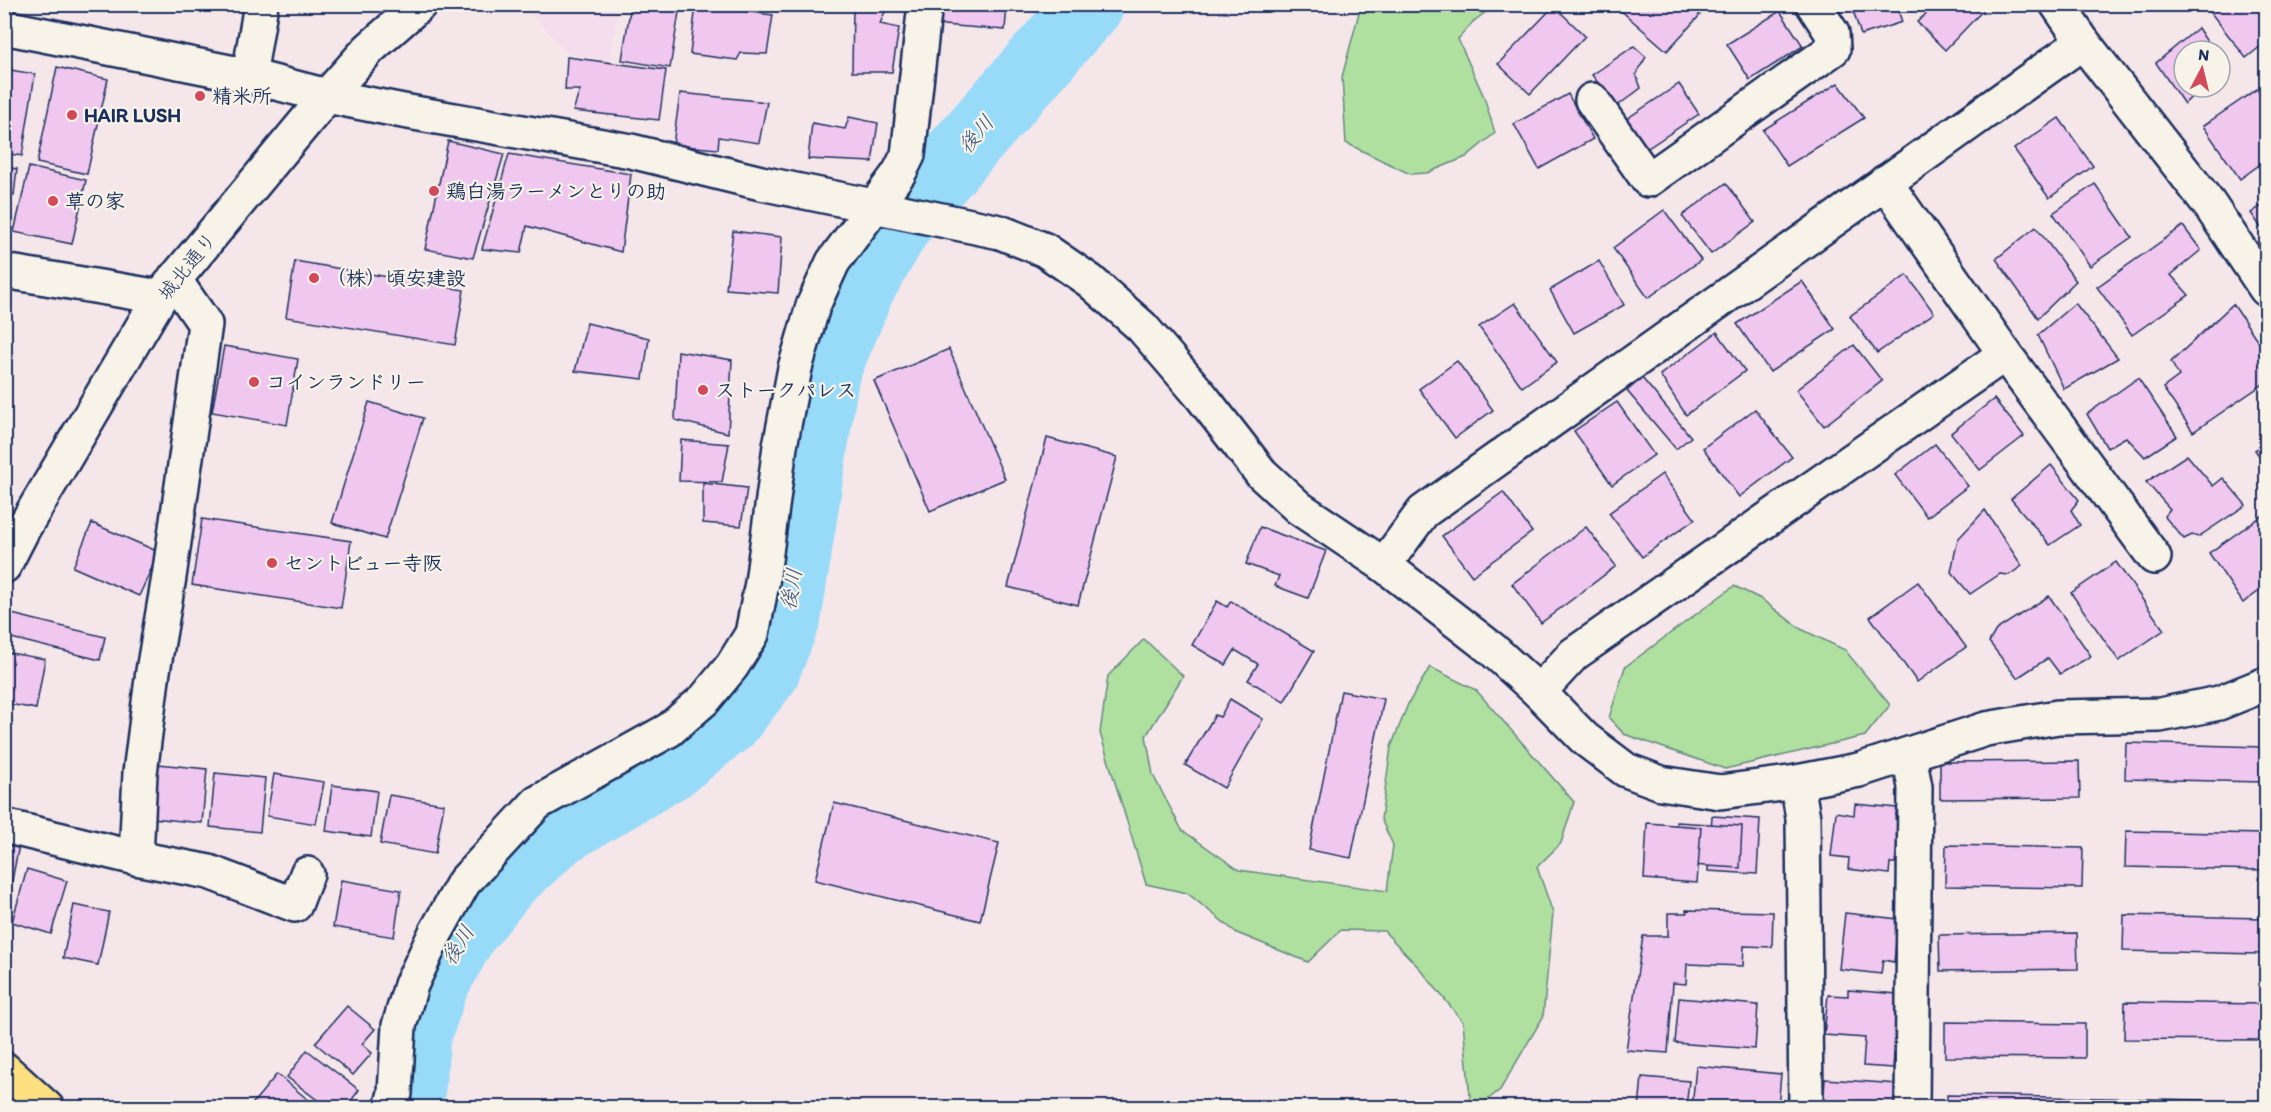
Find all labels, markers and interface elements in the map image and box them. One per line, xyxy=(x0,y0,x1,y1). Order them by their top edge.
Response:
north arrow xyxy=(2172,39,2232,99)
text: N xyxy=(2197,45,2210,65)
place label: 精米所 xyxy=(212,84,272,108)
marker: 精米所 xyxy=(193,89,207,103)
place label: HAIR LUSH xyxy=(84,103,181,127)
marker: HAIR LUSH xyxy=(65,108,79,122)
water label: 後川 xyxy=(952,110,999,158)
place label: 鶏白湯ラーメンとりの助 xyxy=(446,179,666,203)
marker: 鶏白湯ラーメンとりの助 xyxy=(427,184,441,198)
place label: 草の家 xyxy=(65,189,125,213)
marker: 草の家 xyxy=(46,194,60,208)
street label: 城北通り xyxy=(153,227,221,305)
place label: （株）頃安建設 xyxy=(326,266,466,290)
marker: （株）頃安建設 xyxy=(307,271,321,285)
place label: コインランドリー xyxy=(266,370,426,394)
marker: コインランドリー xyxy=(247,375,261,389)
place label: ストークパレス xyxy=(715,378,856,402)
marker: ストークパレス xyxy=(696,383,710,397)
place label: セントビュー寺阪 xyxy=(284,551,442,575)
marker: セントビュー寺阪 xyxy=(265,556,279,570)
water label: 後川 xyxy=(775,566,806,612)
water label: 後川 xyxy=(436,920,479,969)

